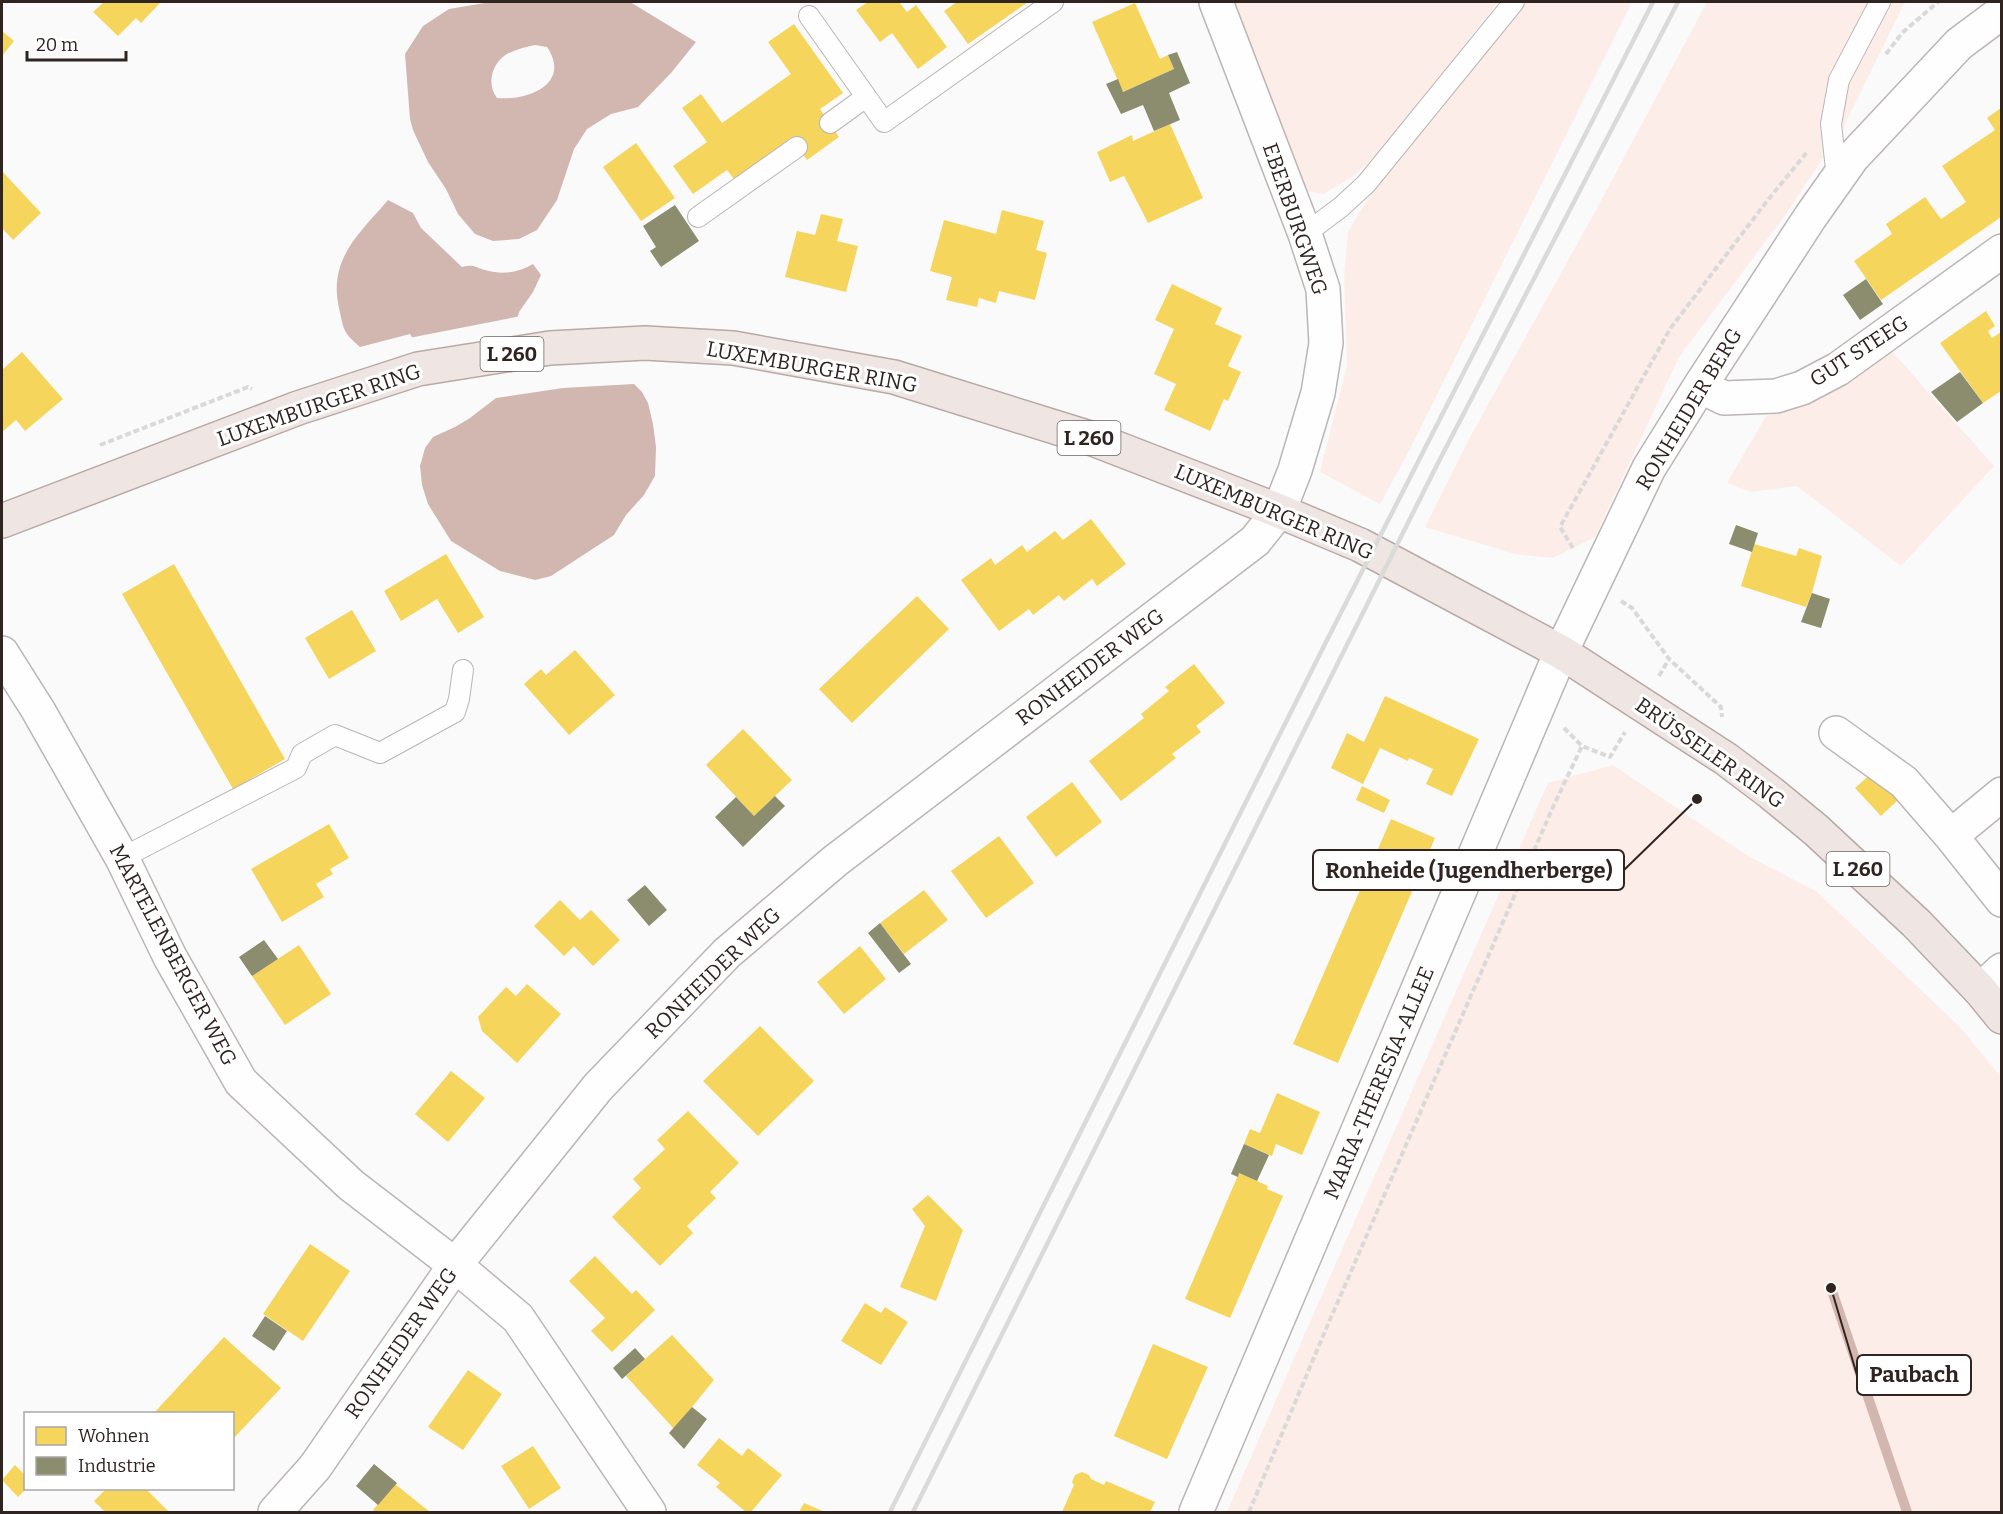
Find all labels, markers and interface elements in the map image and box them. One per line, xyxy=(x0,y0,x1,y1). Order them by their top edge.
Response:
scale bar xyxy=(27,24,126,62)
text: 20 m xyxy=(36,34,78,56)
street label: EBERBURGWEG xyxy=(1257,140,1333,298)
street label: GUT STEEG xyxy=(1805,309,1913,393)
street label: RONHEIDER BERG xyxy=(1630,323,1748,495)
street label: LUXEMBURGER RING xyxy=(705,336,919,398)
road number: L 260 xyxy=(480,337,544,371)
street label: LUXEMBURGER RING xyxy=(214,358,424,452)
road number: L 260 xyxy=(1058,421,1120,455)
street label: LUXEMBURGER RING xyxy=(1171,458,1377,566)
street label: RONHEIDER WEG xyxy=(1011,603,1169,731)
street label: BRÜSSELER RING xyxy=(1630,692,1790,814)
street label: MARTELENBERGER WEG xyxy=(104,840,242,1070)
callout: Ronheide (Jugendherberge) xyxy=(1313,850,1624,890)
road number: L 260 xyxy=(1826,852,1890,886)
text: Ronheide (Jugendherberge) xyxy=(1325,857,1613,884)
street label: RONHEIDER WEG xyxy=(640,902,786,1044)
street label: MARIA-THERESIA-ALLEE xyxy=(1318,963,1440,1203)
street label: RONHEIDER WEG xyxy=(339,1263,463,1423)
callout: Paubach xyxy=(1857,1355,1971,1395)
text: Paubach xyxy=(1869,1361,1959,1388)
legend xyxy=(24,1412,234,1490)
text: Wohnen xyxy=(78,1425,150,1447)
text: Industrie xyxy=(78,1455,156,1477)

